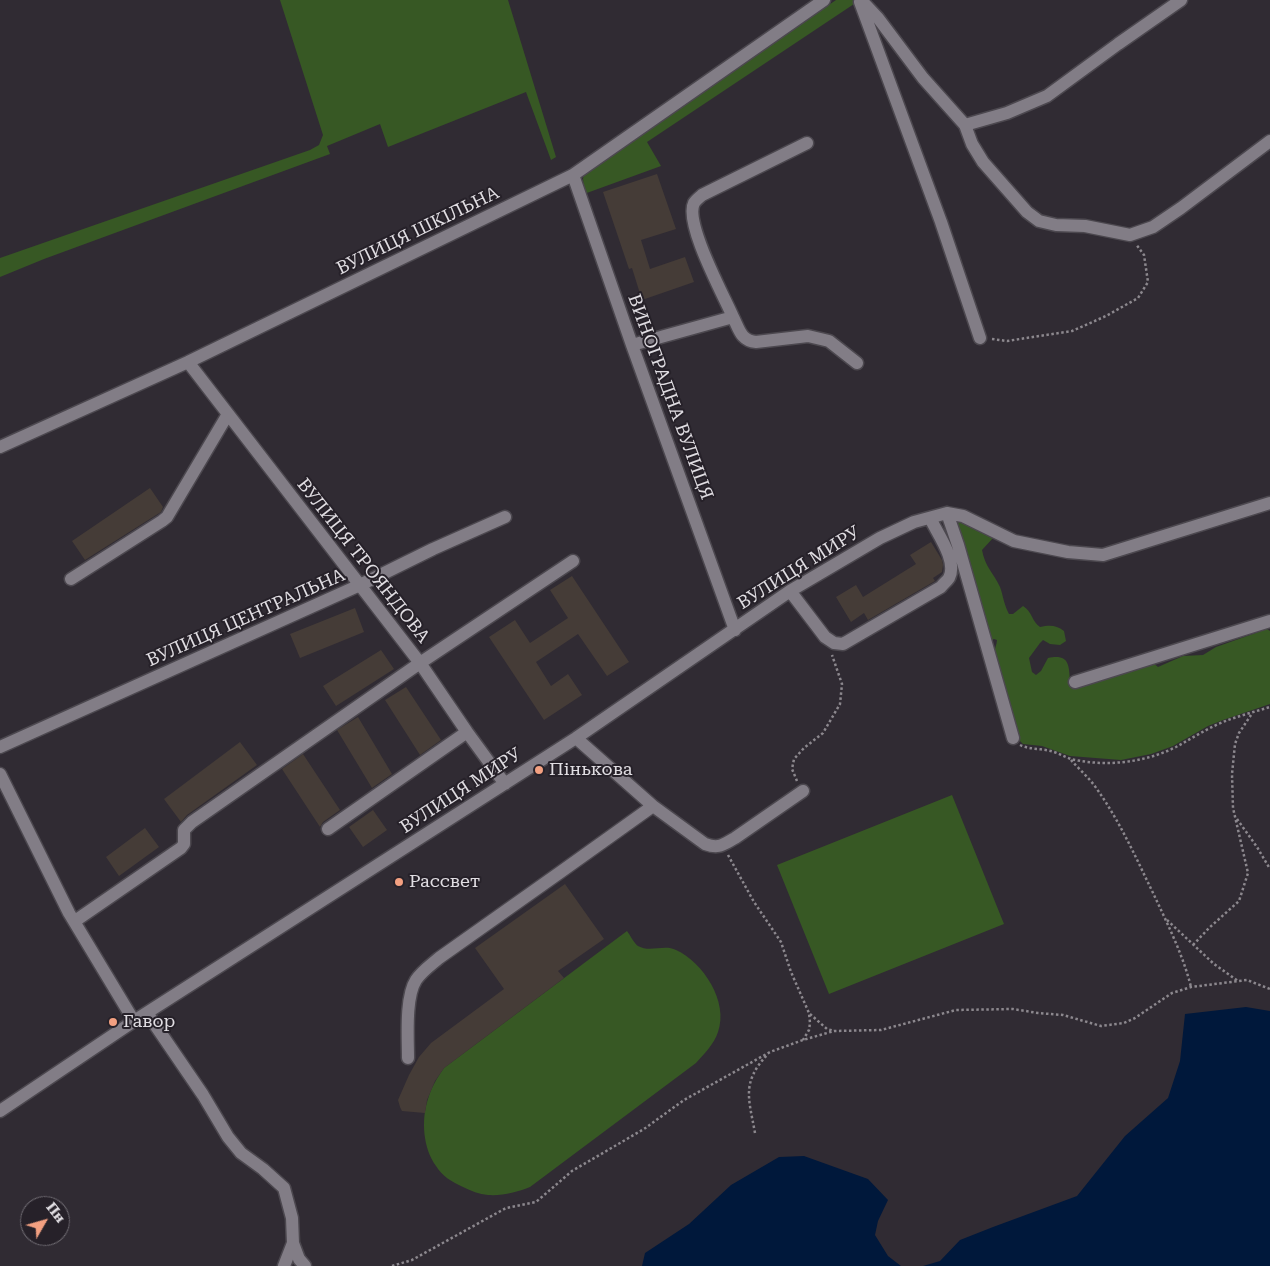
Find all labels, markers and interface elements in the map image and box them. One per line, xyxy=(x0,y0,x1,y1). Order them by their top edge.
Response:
street label: ВУЛИЦЯ ШКІЛЬНА xyxy=(333,182,503,280)
street label: ВИНОГРАДНА ВУЛИЦЯ xyxy=(623,291,717,503)
street label: ВУЛИЦЯ ТРОЯНДОВА xyxy=(292,474,434,648)
street label: ВУЛИЦЯ МИРУ xyxy=(734,522,864,614)
street label: ВУЛИЦЯ ЦЕНТРАЛЬНА xyxy=(144,564,348,672)
street label: ВУЛИЦЯ МИРУ xyxy=(396,744,526,838)
place label: Пінькова xyxy=(549,759,633,781)
marker: Пінькова xyxy=(533,764,545,776)
place label: Рассвет xyxy=(409,871,480,893)
marker: Рассвет xyxy=(393,876,405,888)
place label: Гавор xyxy=(123,1011,175,1033)
marker: Гавор xyxy=(107,1016,119,1028)
north arrow xyxy=(20,1196,70,1246)
text: Пн xyxy=(43,1199,69,1226)

